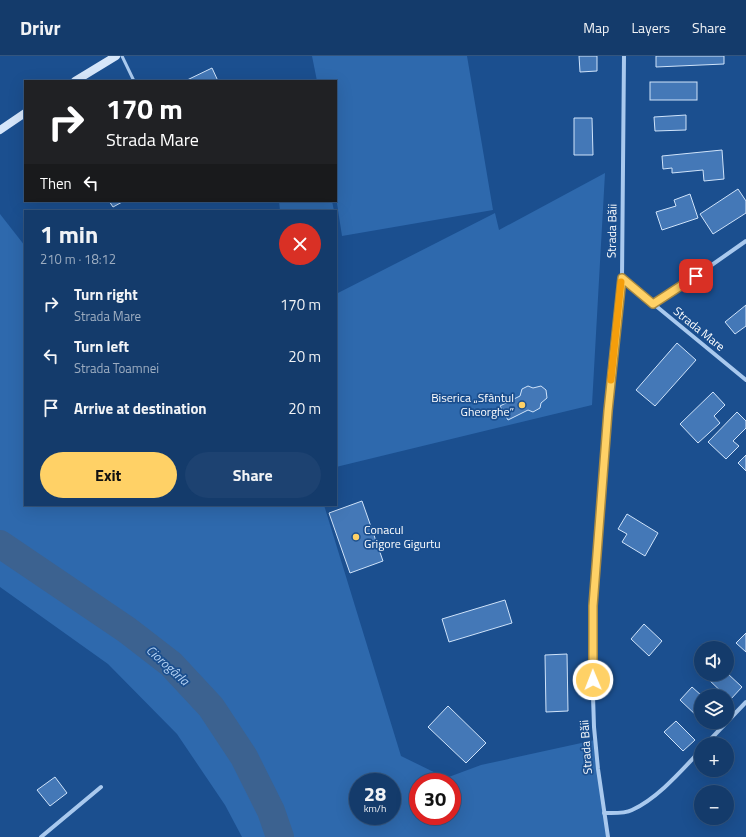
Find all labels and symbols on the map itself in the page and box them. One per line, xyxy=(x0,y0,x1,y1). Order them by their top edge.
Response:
street label: Strada Băii xyxy=(602,204,621,258)
pin xyxy=(679,259,713,293)
street label: Strada Mare xyxy=(669,302,729,355)
place label: Biserica „Sfântul Gheorghe” xyxy=(431,388,514,421)
marker: Biserica „Sfântul Gheorghe” xyxy=(517,400,527,410)
place label: Conacul Grigore Gigurtu xyxy=(364,520,441,553)
marker: Conacul Grigore Gigurtu xyxy=(351,532,361,542)
water label: Ciorogârla xyxy=(142,640,195,691)
position arrow xyxy=(572,659,614,701)
street label: Strada Băii xyxy=(574,719,597,775)
speed limit sign: 30 xyxy=(409,773,461,825)

